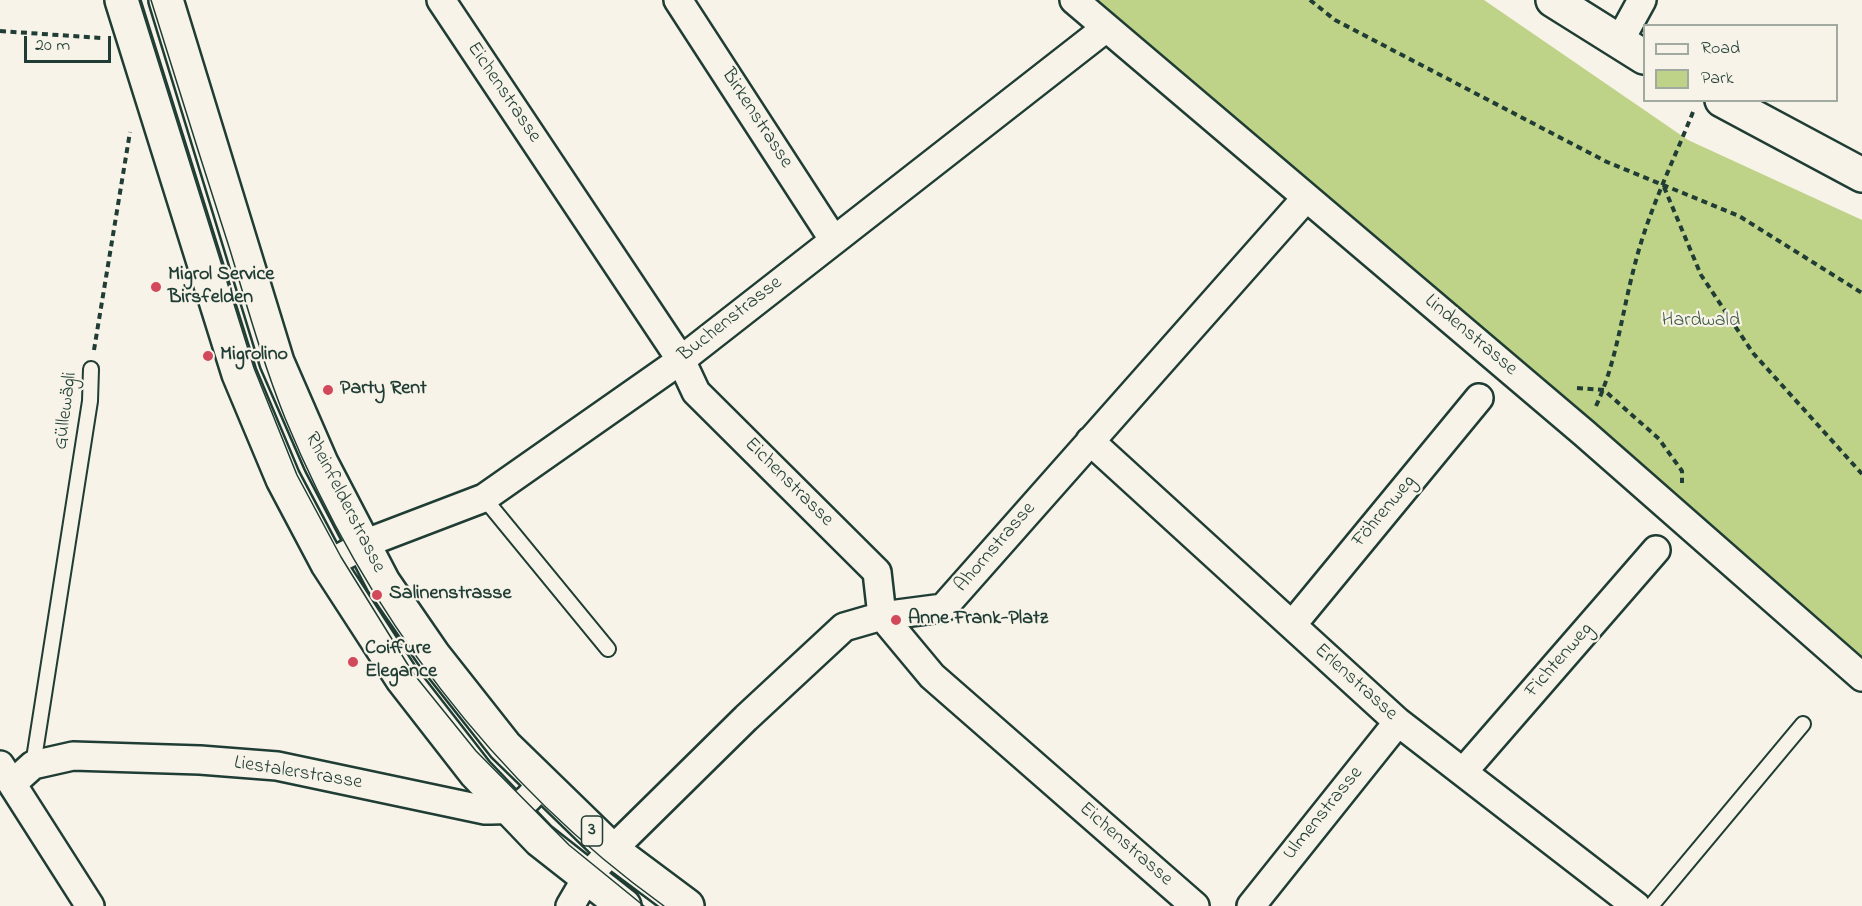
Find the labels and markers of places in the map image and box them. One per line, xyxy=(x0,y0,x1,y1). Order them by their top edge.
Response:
place label: Migrol Service Birsfelden xyxy=(168,264,274,311)
marker: Migrol Service Birsfelden xyxy=(149,280,163,294)
place label: Migrolino xyxy=(220,344,288,368)
marker: Migrolino xyxy=(201,349,215,363)
place label: Party Rent xyxy=(340,378,427,402)
marker: Party Rent xyxy=(321,383,335,397)
place label: Salinenstrasse xyxy=(389,583,511,607)
marker: Salinenstrasse xyxy=(370,588,384,602)
place label: Anne Frank-Platz xyxy=(908,608,1048,632)
marker: Anne Frank-Platz xyxy=(889,613,903,627)
place label: Coiffure Elegance xyxy=(365,638,437,685)
marker: Coiffure Elegance xyxy=(346,655,360,669)

